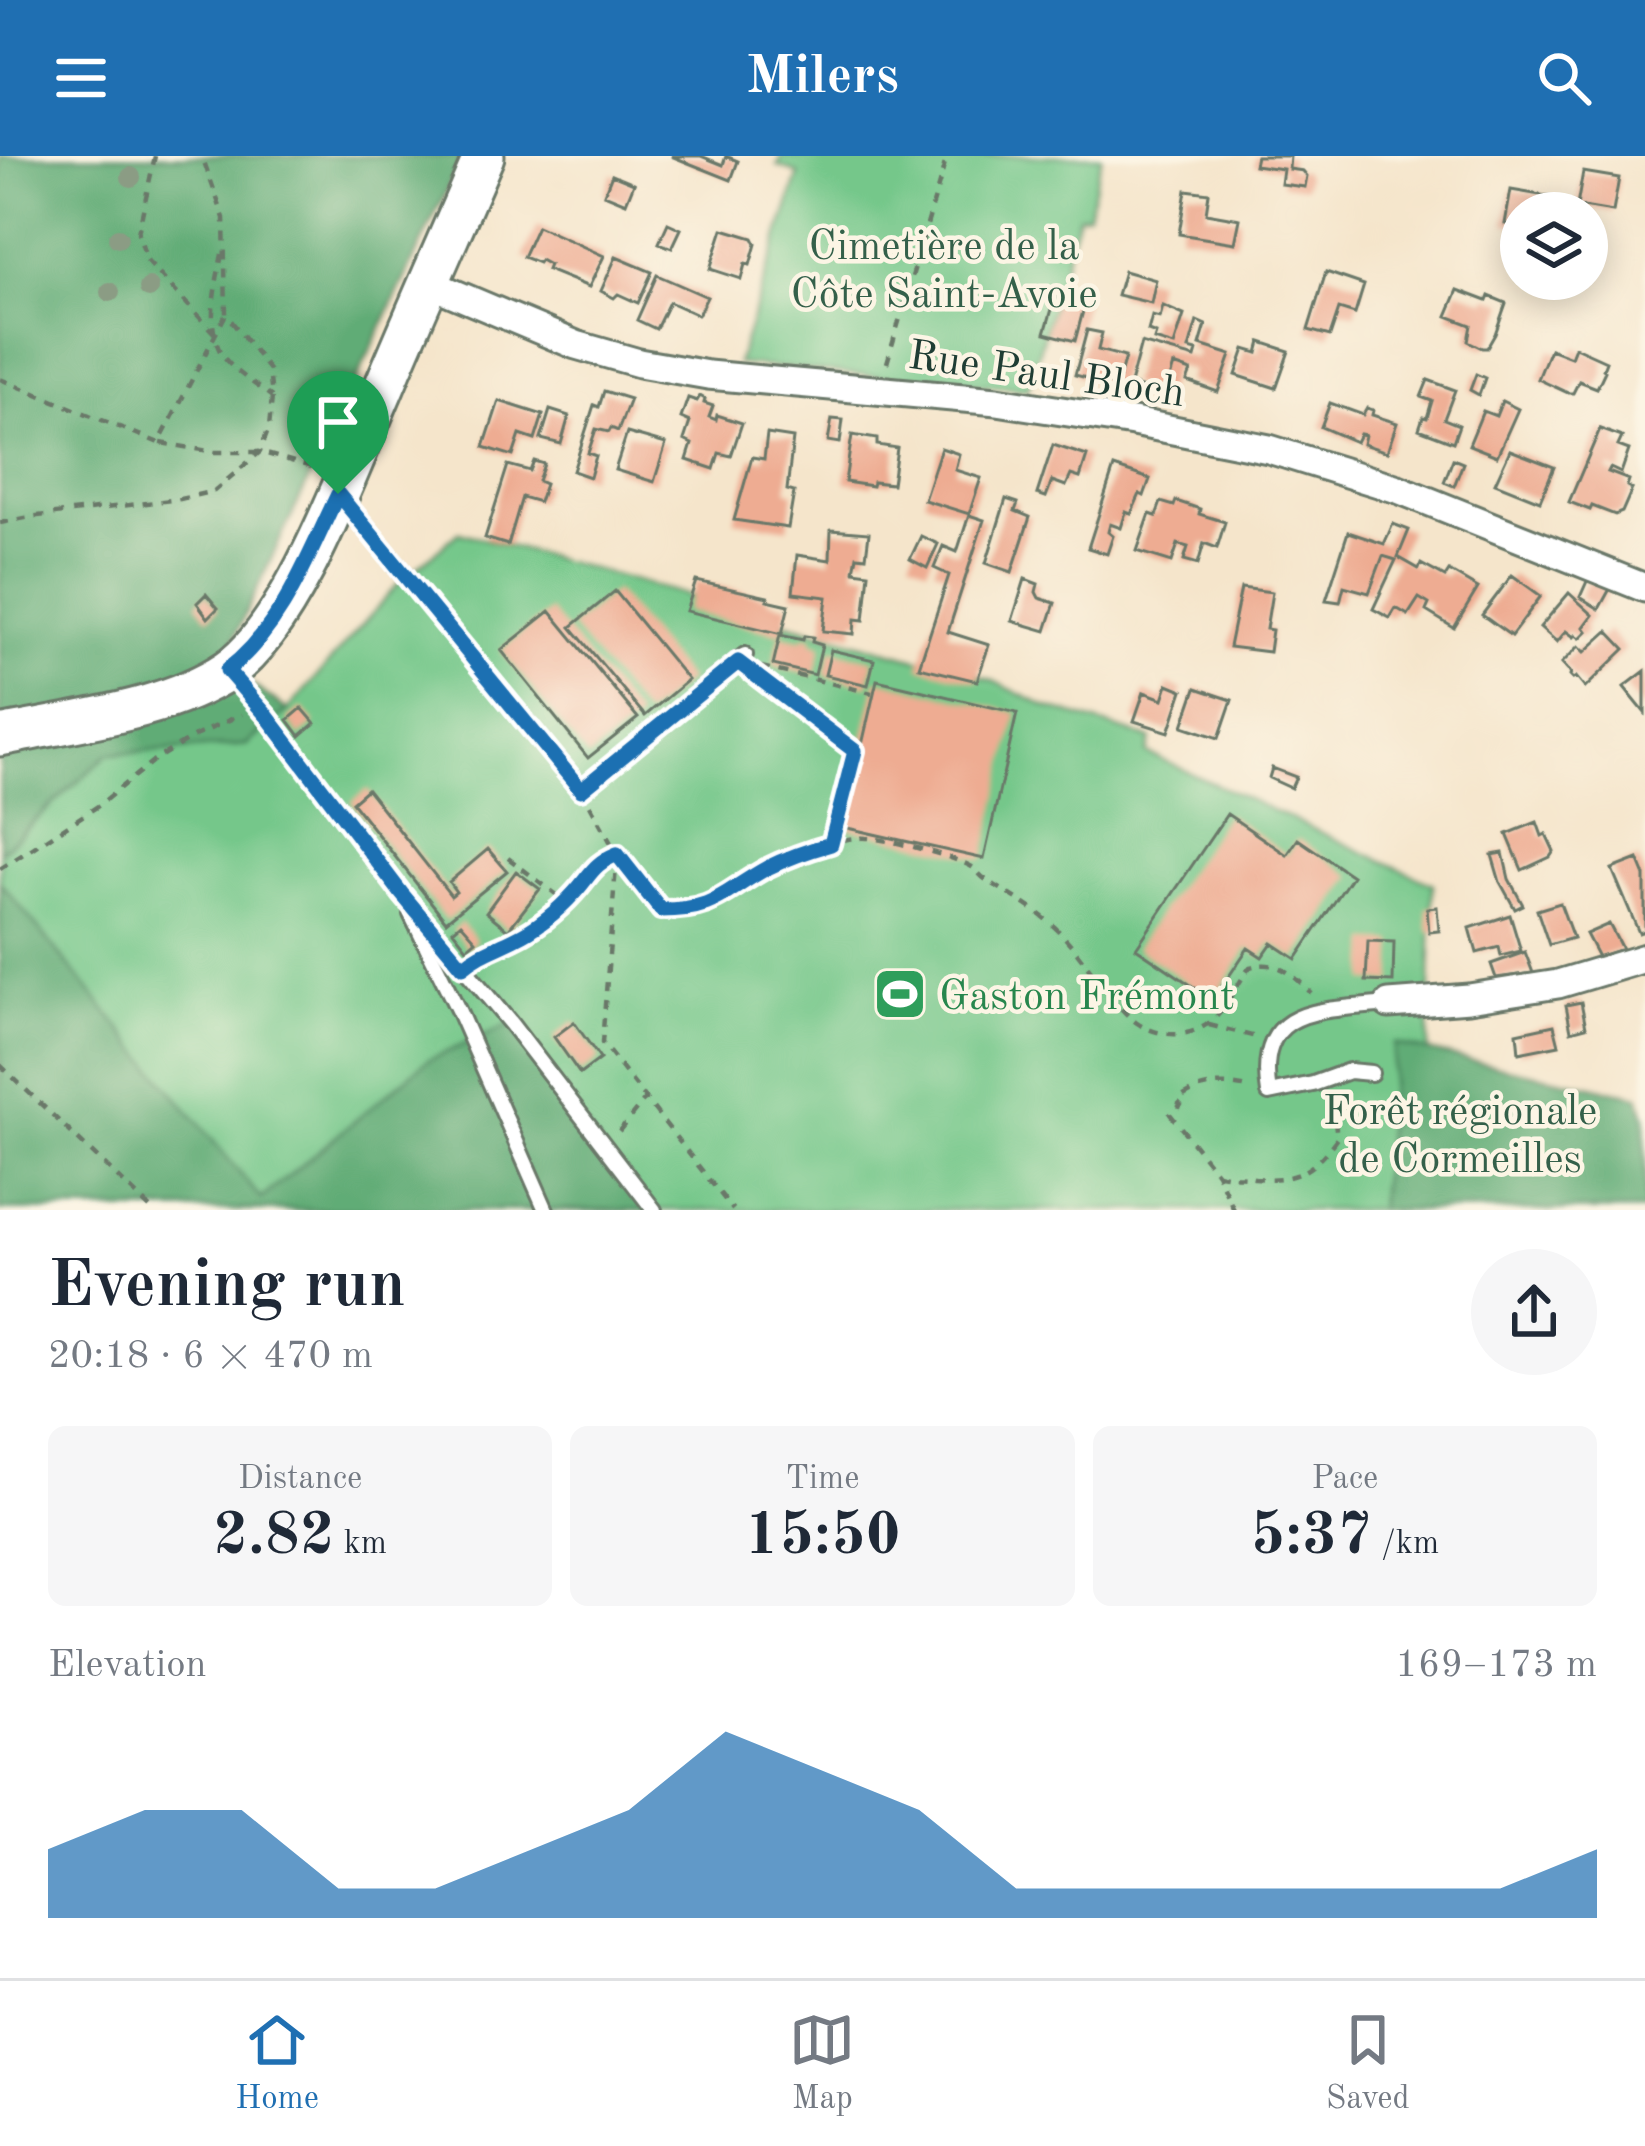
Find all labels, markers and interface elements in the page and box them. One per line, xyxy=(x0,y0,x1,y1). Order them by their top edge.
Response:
icon: menu xyxy=(48,45,114,111)
icon: search xyxy=(1531,45,1597,111)
text: Milers xyxy=(746,51,899,105)
map controls xyxy=(1500,192,1608,300)
button: layers xyxy=(1500,192,1608,300)
park label: Cimetière de la Côte Saint-Avoie xyxy=(791,227,1097,317)
street label: Rue Paul Bloch xyxy=(905,336,1187,416)
pin xyxy=(287,371,389,494)
icon: arrive xyxy=(305,389,371,455)
sports icon: Gaston Frémont xyxy=(872,966,928,1022)
place label: Gaston Frémont xyxy=(939,977,1235,1019)
park label: Forêt régionale de Cormeilles xyxy=(1323,1092,1597,1182)
button: share xyxy=(1471,1249,1597,1375)
text: Evening run xyxy=(48,1255,406,1321)
text: 20:18 · 6 × 470 m xyxy=(48,1337,373,1376)
text: Distance xyxy=(238,1463,362,1496)
text: Time xyxy=(786,1463,859,1496)
text: Pace xyxy=(1311,1463,1378,1496)
text: 2.82 xyxy=(213,1507,334,1567)
text: 15:50 xyxy=(744,1507,900,1567)
text: 5:37 xyxy=(1251,1507,1372,1567)
text: km xyxy=(334,1528,387,1561)
text: /km xyxy=(1372,1528,1439,1561)
text: Elevation xyxy=(48,1646,207,1685)
text: 169–173 m xyxy=(1395,1646,1597,1685)
tab: Home xyxy=(235,2007,319,2120)
tab: Map xyxy=(789,2007,855,2120)
tab: Saved xyxy=(1326,2007,1410,2120)

